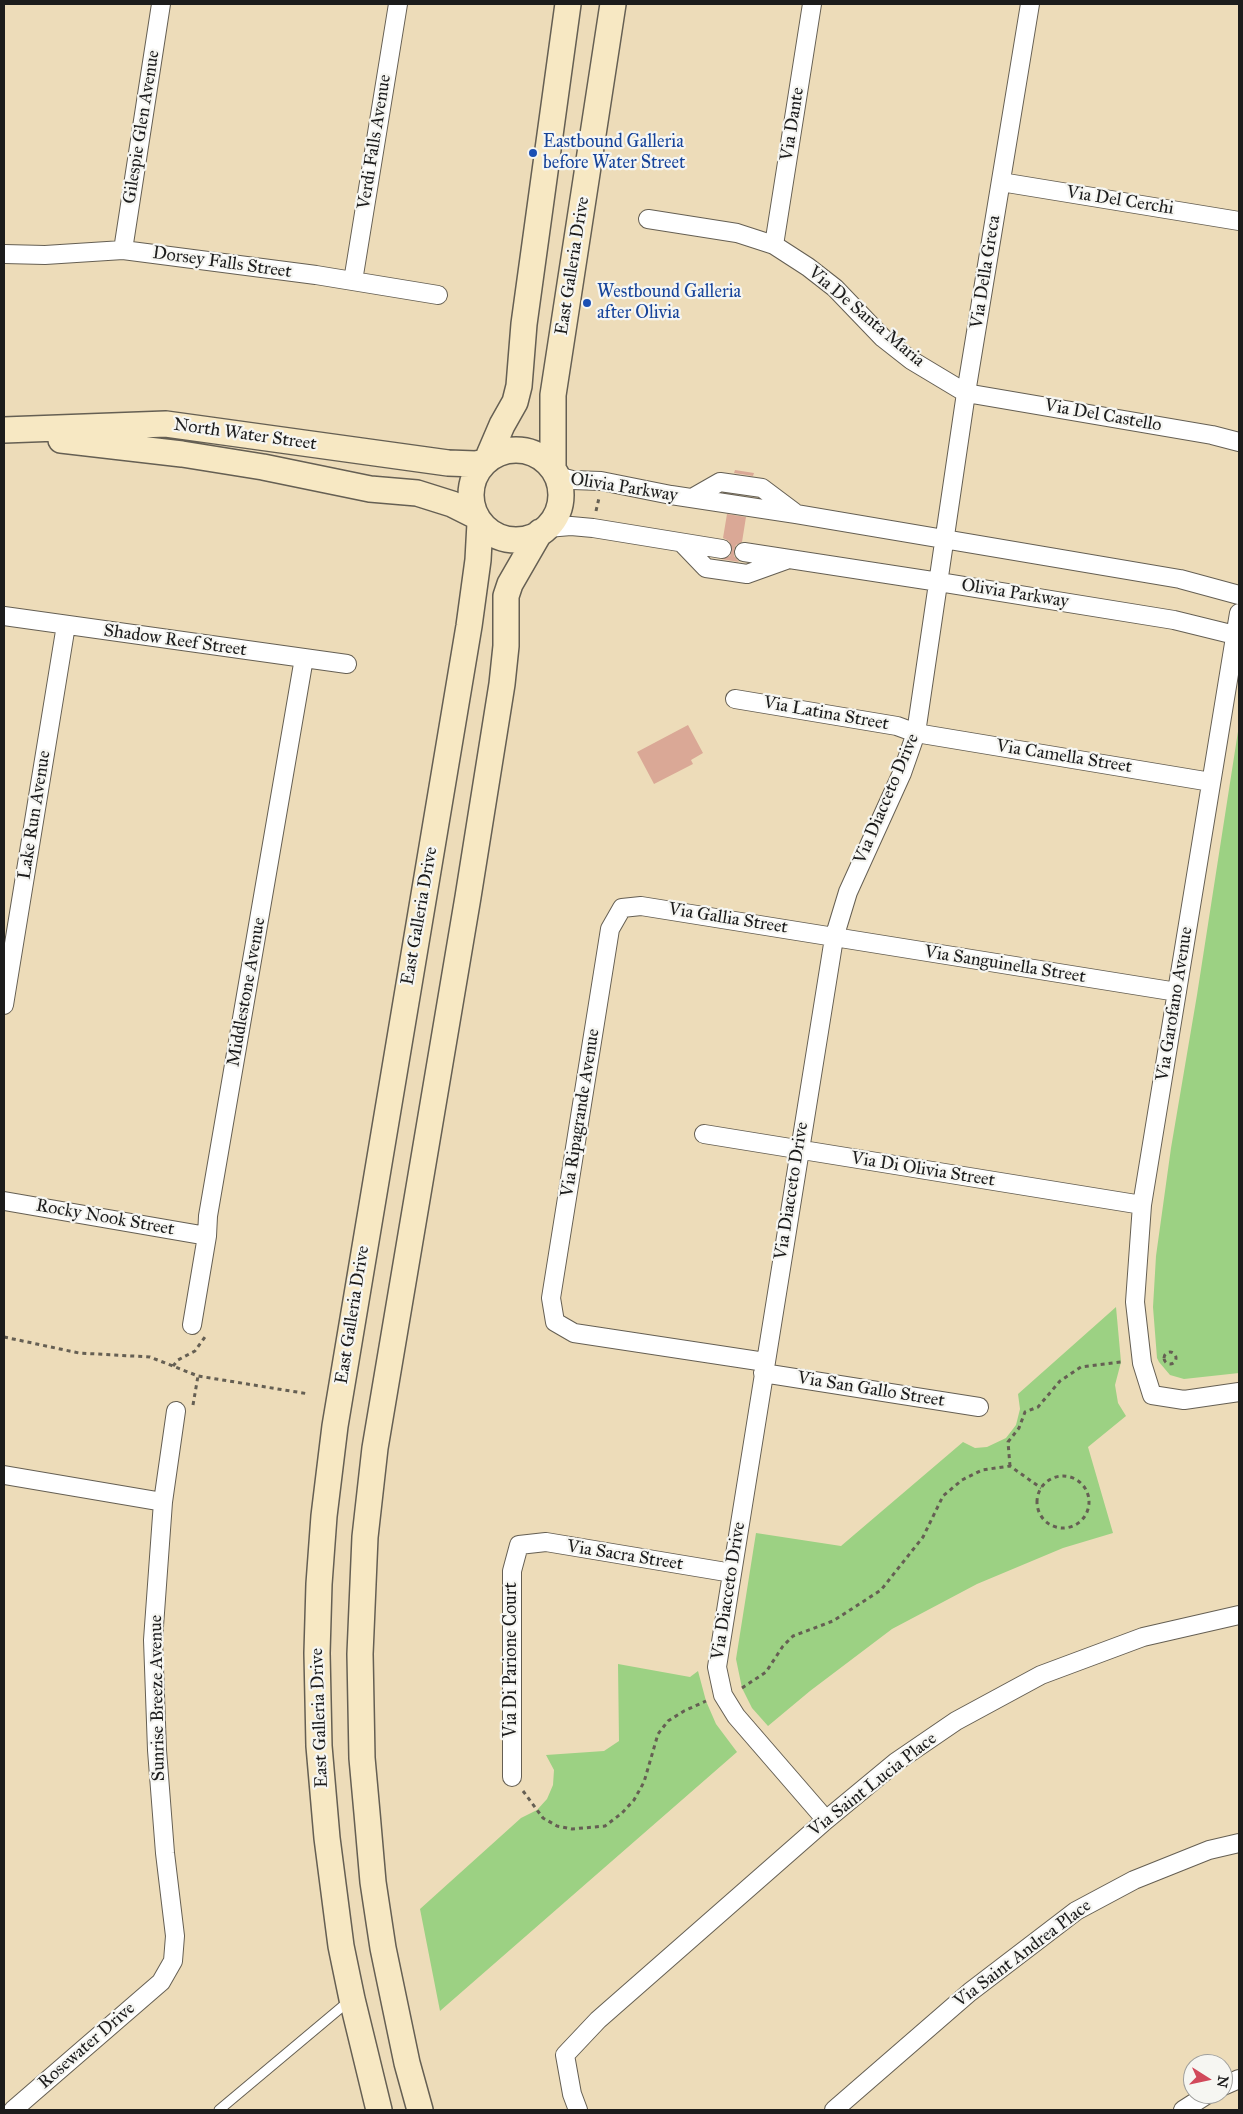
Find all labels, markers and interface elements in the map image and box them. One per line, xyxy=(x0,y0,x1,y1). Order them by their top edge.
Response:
street label: Gilespie Glen Avenue xyxy=(119,49,165,205)
street label: Verdi Falls Avenue xyxy=(354,73,396,211)
street label: Via Dante xyxy=(777,86,809,162)
place label: Eastbound Galleria before Water Street xyxy=(543,132,685,174)
marker: Eastbound Galleria before Water Street xyxy=(527,147,539,159)
street label: Via Del Cerchi xyxy=(1065,182,1175,220)
street label: East Galleria Drive xyxy=(551,195,595,337)
street label: Via Della Greca xyxy=(966,214,1006,330)
street label: Dorsey Falls Street xyxy=(151,243,293,283)
street label: Via De Santa Maria xyxy=(803,262,929,372)
place label: Westbound Galleria after Olivia xyxy=(597,282,741,324)
marker: Westbound Galleria after Olivia xyxy=(581,297,593,309)
street label: Via Del Castello xyxy=(1043,395,1163,437)
street label: North Water Street xyxy=(172,414,318,456)
street label: Olivia Parkway xyxy=(569,469,679,507)
street label: Olivia Parkway xyxy=(960,575,1070,613)
street label: Shadow Reef Street xyxy=(102,620,248,662)
street label: Via Latina Street xyxy=(762,692,890,736)
street label: Via Diacceto Drive xyxy=(850,731,924,867)
street label: Via Camella Street xyxy=(995,736,1133,778)
street label: Lake Run Avenue xyxy=(14,749,56,881)
street label: East Galleria Drive xyxy=(397,845,443,987)
street label: Via Gallia Street xyxy=(667,899,789,939)
street label: Middlestone Avenue xyxy=(223,916,271,1068)
street label: Via Garofano Avenue xyxy=(1152,925,1198,1083)
street label: Via Sanguinella Street xyxy=(923,942,1087,988)
street label: Via Ripagrande Avenue xyxy=(557,1027,605,1199)
street label: Via Diacceto Drive xyxy=(770,1120,814,1262)
street label: Via Di Olivia Street xyxy=(850,1148,996,1192)
street label: Rocky Nook Street xyxy=(34,1195,176,1241)
street label: East Galleria Drive xyxy=(331,1244,375,1386)
street label: Via San Gallo Street xyxy=(796,1368,946,1412)
street label: Via Diacceto Drive xyxy=(707,1520,751,1662)
street label: Via Sacra Street xyxy=(565,1536,685,1576)
street label: Via Di Parione Court xyxy=(501,1582,523,1738)
street label: Sunrise Breeze Avenue xyxy=(146,1615,170,1781)
street label: East Galleria Drive xyxy=(307,1648,333,1788)
street label: Via Saint Lucia Place xyxy=(805,1728,941,1842)
street label: Via Saint Andrea Place xyxy=(950,1895,1096,2013)
street label: Rosewater Drive xyxy=(34,1998,140,2094)
north arrow xyxy=(1183,2054,1233,2104)
text: N xyxy=(1213,2074,1232,2089)

